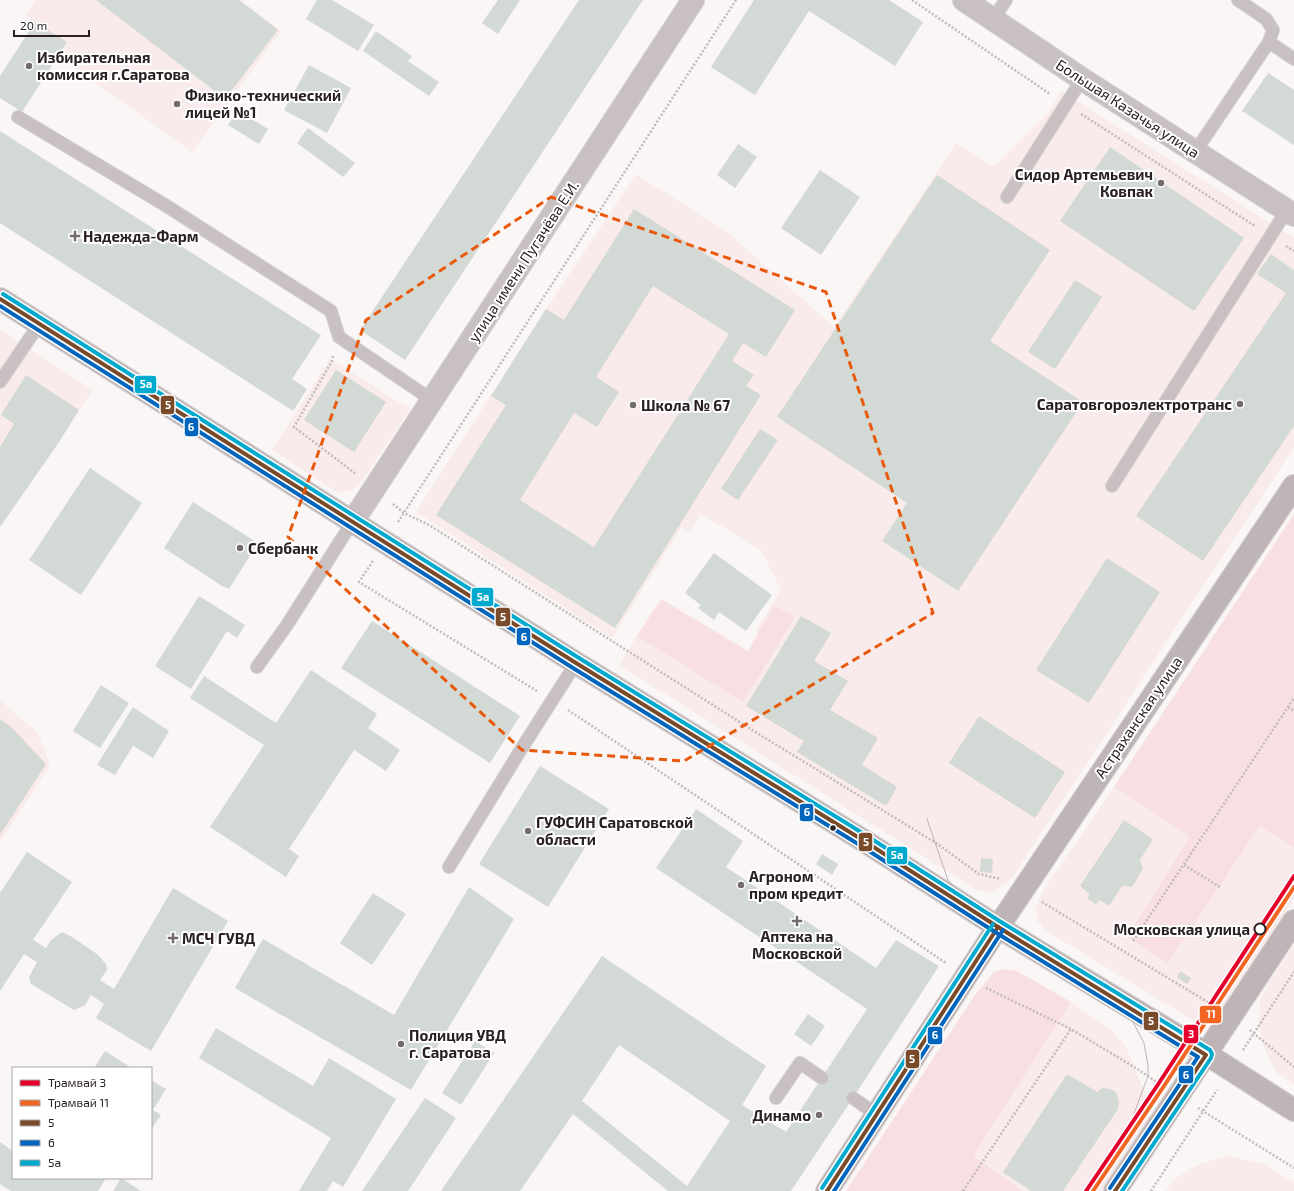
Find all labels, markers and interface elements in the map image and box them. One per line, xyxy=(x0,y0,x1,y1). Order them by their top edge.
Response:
scale bar xyxy=(14,12,89,38)
text: 20 m xyxy=(20,18,47,32)
place label: Избирательная комиссия г.Саратова xyxy=(37,48,190,83)
street label: Большая Казачья улица xyxy=(1052,55,1203,162)
marker: Избирательная комиссия г.Саратова xyxy=(24,61,34,71)
place label: Физико-технический лицей №1 xyxy=(185,86,341,121)
marker: Физико-технический лицей №1 xyxy=(172,99,182,109)
place label: Сидор Артемьевич Ковпак xyxy=(1015,165,1154,200)
street label: улица имени Пугачёва Е.И. xyxy=(464,177,583,346)
marker: Сидор Артемьевич Ковпак xyxy=(1156,178,1166,188)
place label: Надежда-Фарм xyxy=(83,227,199,245)
marker: Надежда-Фарм xyxy=(70,231,80,241)
line badge: 5а xyxy=(134,375,157,394)
text: 5а xyxy=(140,377,152,390)
line badge: 5 xyxy=(160,395,175,415)
place label: Саратовгороэлектротранс xyxy=(1037,395,1232,413)
place label: Школа № 67 xyxy=(641,396,730,414)
text: 5 xyxy=(165,398,171,411)
marker: Саратовгороэлектротранс xyxy=(1235,399,1245,409)
marker: Школа № 67 xyxy=(628,400,638,410)
line badge: 6 xyxy=(184,417,199,437)
text: 6 xyxy=(188,420,195,433)
place label: Сбербанк xyxy=(248,539,319,557)
marker: Сбербанк xyxy=(235,543,245,553)
line badge: 5а xyxy=(471,587,494,607)
text: 5а xyxy=(477,590,489,603)
line badge: 5 xyxy=(495,607,511,627)
text: 5 xyxy=(500,610,506,623)
line badge: 6 xyxy=(516,627,531,646)
text: 6 xyxy=(521,630,528,643)
street label: Астраханская улица xyxy=(1091,653,1186,782)
line badge: 6 xyxy=(799,803,814,822)
text: 6 xyxy=(804,805,811,818)
place label: ГУФСИН Саратовской области xyxy=(536,813,693,848)
unlabelled marker xyxy=(828,823,838,833)
marker: ГУФСИН Саратовской области xyxy=(523,826,533,836)
line badge: 5 xyxy=(858,832,873,852)
text: 5 xyxy=(863,835,869,848)
line badge: 5а xyxy=(886,846,908,865)
text: 5а xyxy=(891,848,903,861)
place label: Агроном пром кредит xyxy=(749,867,843,902)
marker: Агроном пром кредит xyxy=(736,880,746,890)
marker: Аптека на Московской xyxy=(792,916,802,926)
place label: Московская улица xyxy=(1113,920,1250,938)
marker: Московская улица xyxy=(1253,922,1267,936)
place label: Аптека на Московской xyxy=(752,927,842,962)
place label: МСЧ ГУВД xyxy=(182,929,255,947)
marker: МСЧ ГУВД xyxy=(167,932,179,944)
line badge: 11 xyxy=(1199,1005,1222,1024)
text: 11 xyxy=(1206,1007,1216,1020)
line badge: 5 xyxy=(1143,1011,1159,1031)
text: 5 xyxy=(1148,1014,1154,1027)
line badge: 3 xyxy=(1183,1024,1199,1044)
place label: Полиция УВД г. Саратова xyxy=(409,1026,506,1061)
line badge: 6 xyxy=(927,1026,943,1045)
text: 3 xyxy=(1188,1027,1194,1040)
text: 6 xyxy=(932,1028,939,1041)
marker: Полиция УВД г. Саратова xyxy=(396,1039,406,1049)
line badge: 5 xyxy=(905,1049,920,1069)
text: 5 xyxy=(909,1052,915,1065)
line badge: 6 xyxy=(1178,1065,1194,1084)
legend xyxy=(12,1067,152,1179)
text: 6 xyxy=(1183,1068,1190,1081)
text: Трамвай 3 xyxy=(48,1075,106,1089)
text: Трамвай 11 xyxy=(48,1095,109,1109)
place label: Динамо xyxy=(752,1106,811,1124)
marker: Динамо xyxy=(814,1110,824,1120)
text: 5 xyxy=(48,1115,54,1129)
text: 6 xyxy=(48,1135,55,1149)
text: 5а xyxy=(48,1155,61,1169)

